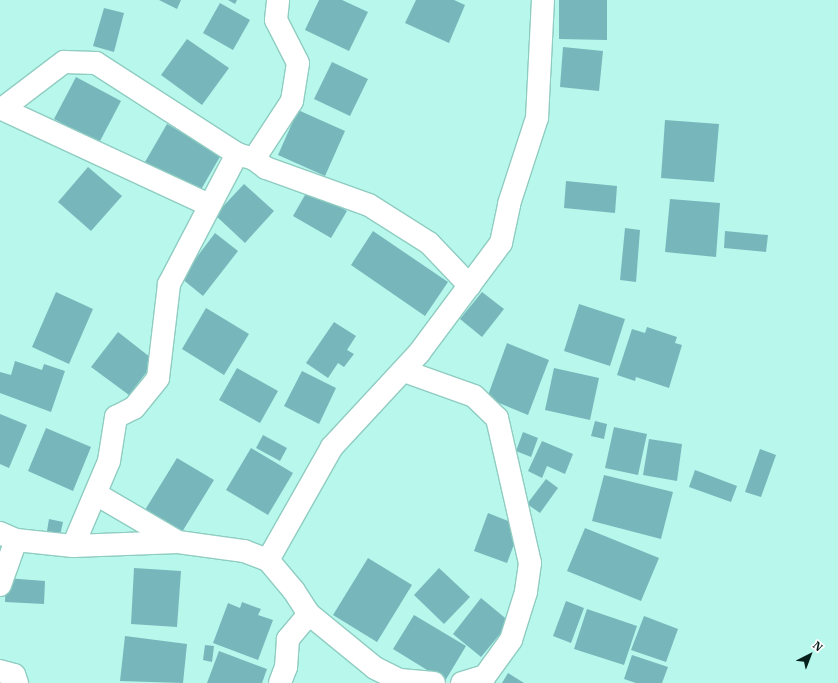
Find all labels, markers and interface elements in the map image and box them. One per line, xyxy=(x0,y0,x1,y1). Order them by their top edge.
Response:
north arrow xyxy=(790,635,830,675)
text: N xyxy=(810,638,826,654)

